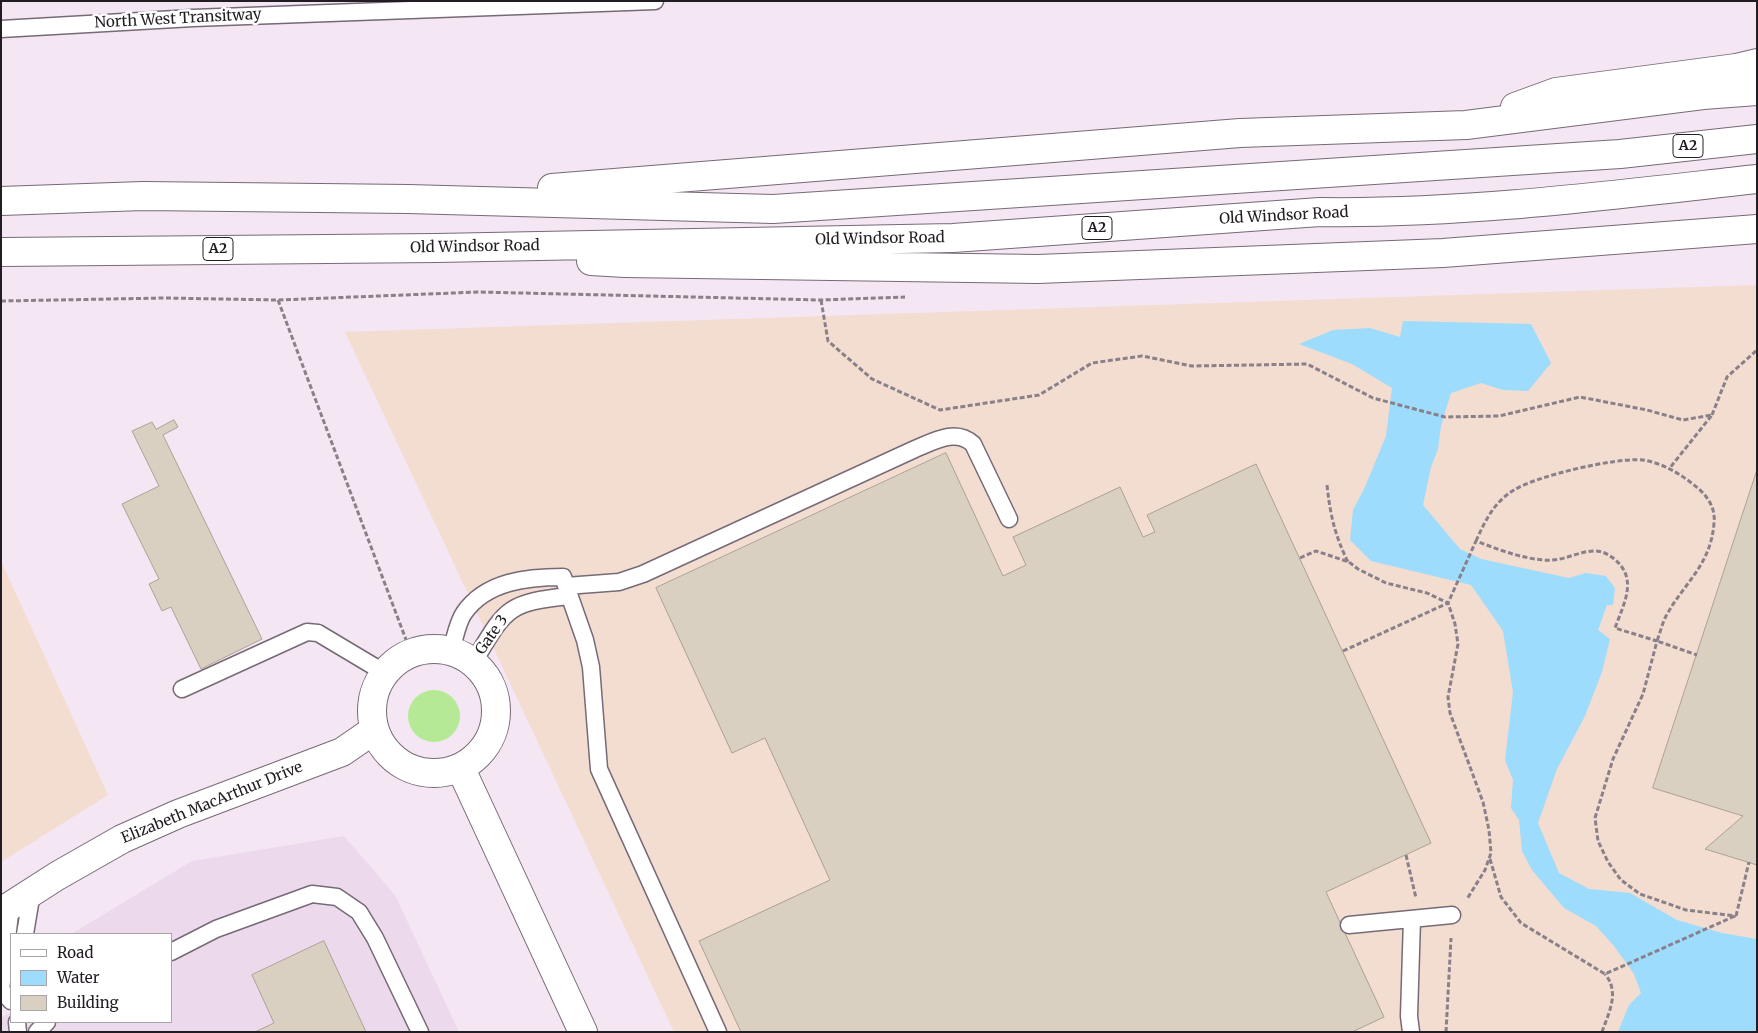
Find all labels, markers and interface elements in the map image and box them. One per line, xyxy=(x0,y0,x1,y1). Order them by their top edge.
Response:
street label: North West Transitway xyxy=(94,6,262,32)
road number: A2 xyxy=(1673,134,1703,158)
street label: Old Windsor Road xyxy=(1219,204,1349,228)
road number: A2 xyxy=(1082,217,1112,240)
street label: Old Windsor Road xyxy=(815,229,945,249)
street label: Old Windsor Road xyxy=(410,237,540,257)
road number: A2 xyxy=(203,238,233,260)
street label: Gate 3 xyxy=(472,612,512,658)
street label: Elizabeth MacArthur Drive xyxy=(119,758,305,848)
legend xyxy=(10,933,172,1023)
text: Road xyxy=(57,943,93,962)
text: Water xyxy=(57,968,99,987)
text: Building xyxy=(57,993,119,1012)

